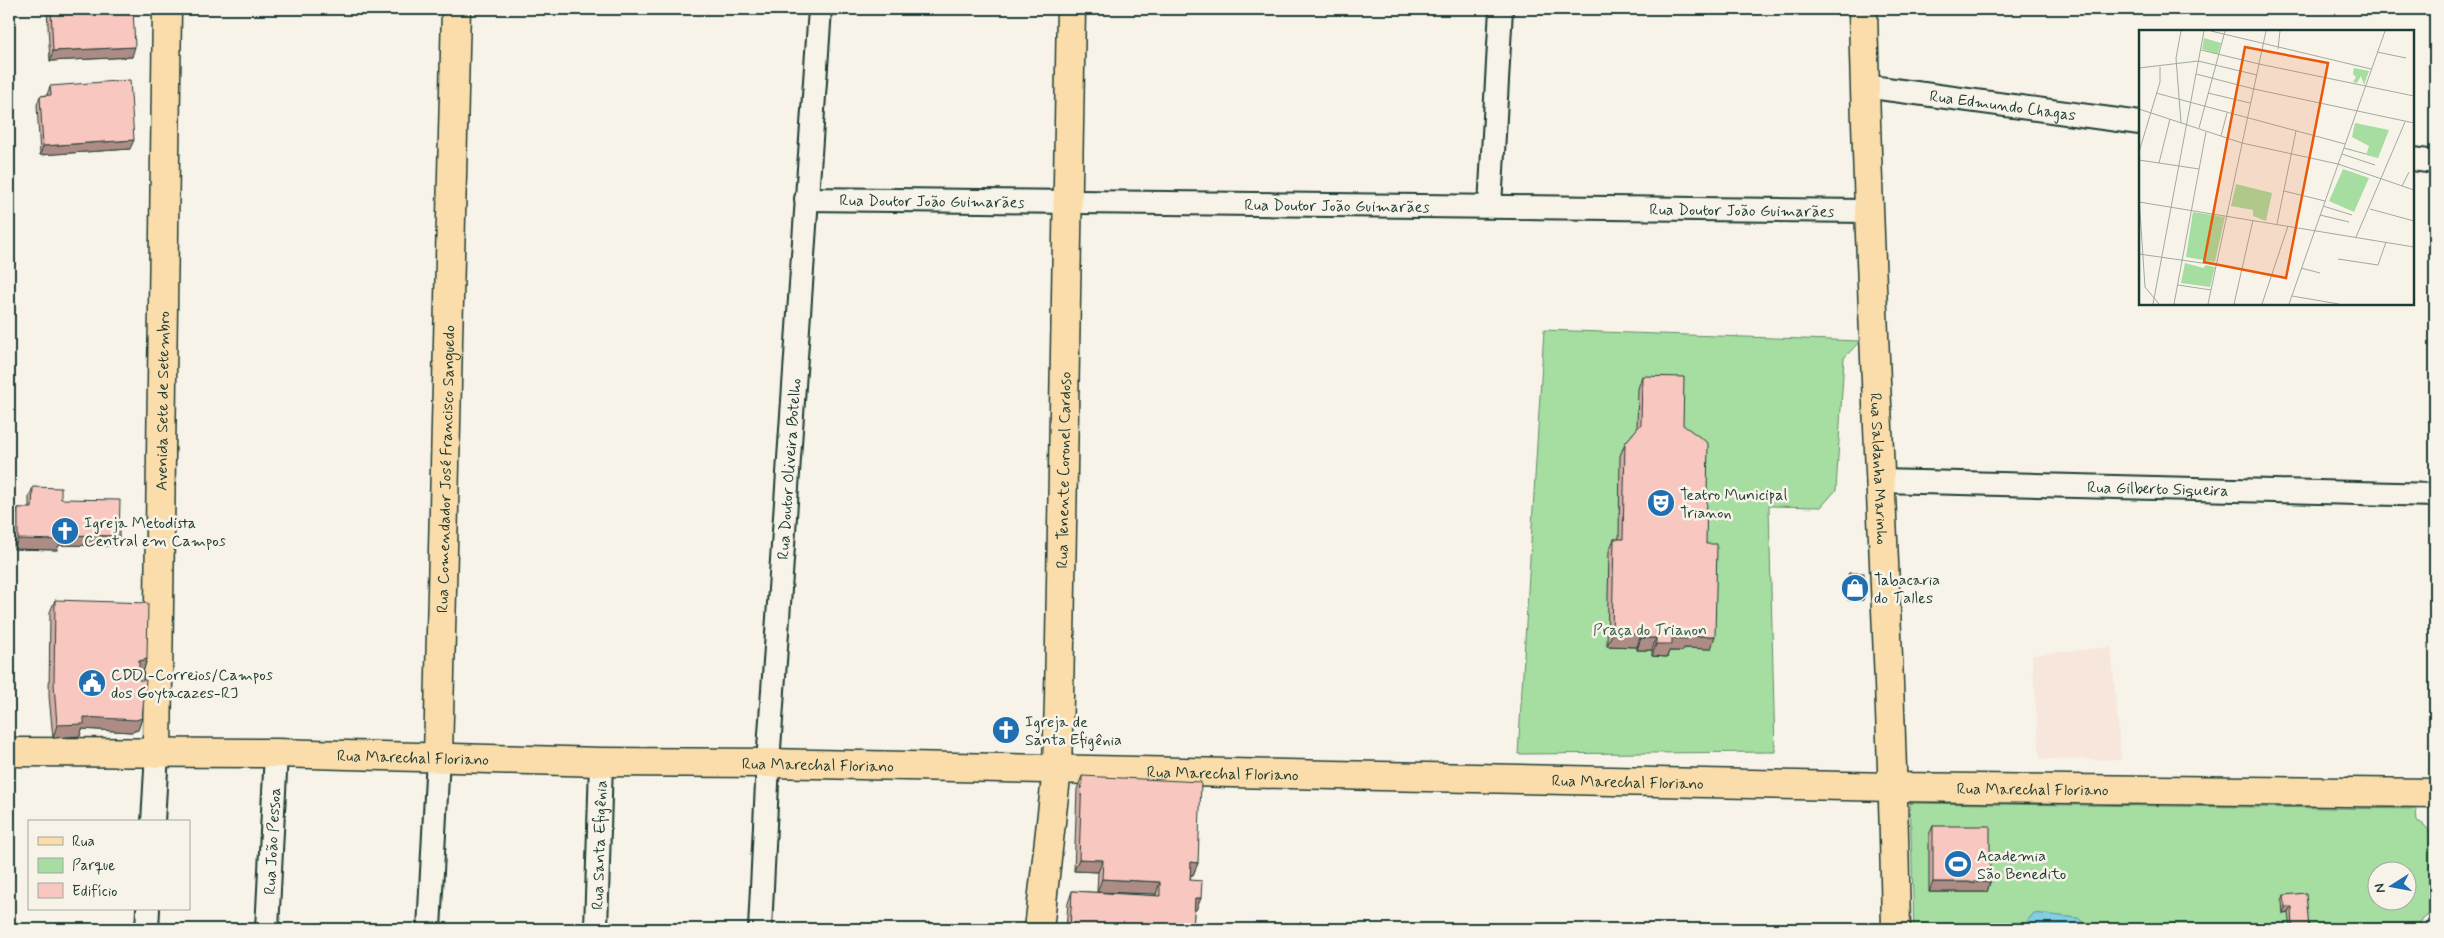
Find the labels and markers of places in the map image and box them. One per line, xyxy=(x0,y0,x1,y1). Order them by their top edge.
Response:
place label: Teatro Municipal Trianon xyxy=(1680,485,1787,524)
theatre icon: Teatro Municipal Trianon xyxy=(1646,488,1676,518)
place label: Igreja Metodista Central em Campos xyxy=(84,513,226,552)
church icon: Igreja Metodista Central em Campos xyxy=(50,516,80,546)
place label: Tabacaria do Talles xyxy=(1874,570,1940,609)
shop icon: Tabacaria do Talles xyxy=(1840,573,1870,603)
place label: CDD -Correios/Campos dos Goytacazes-RJ xyxy=(111,665,273,704)
public building icon: CDD -Correios/Campos dos Goytacazes-RJ xyxy=(77,668,107,698)
place label: Igreja de Santa Efigênia xyxy=(1025,712,1122,751)
church icon: Igreja de Santa Efigênia xyxy=(991,715,1021,745)
place label: Academia São Benedito xyxy=(1977,846,2066,885)
sports icon: Academia São Benedito xyxy=(1943,849,1973,879)

